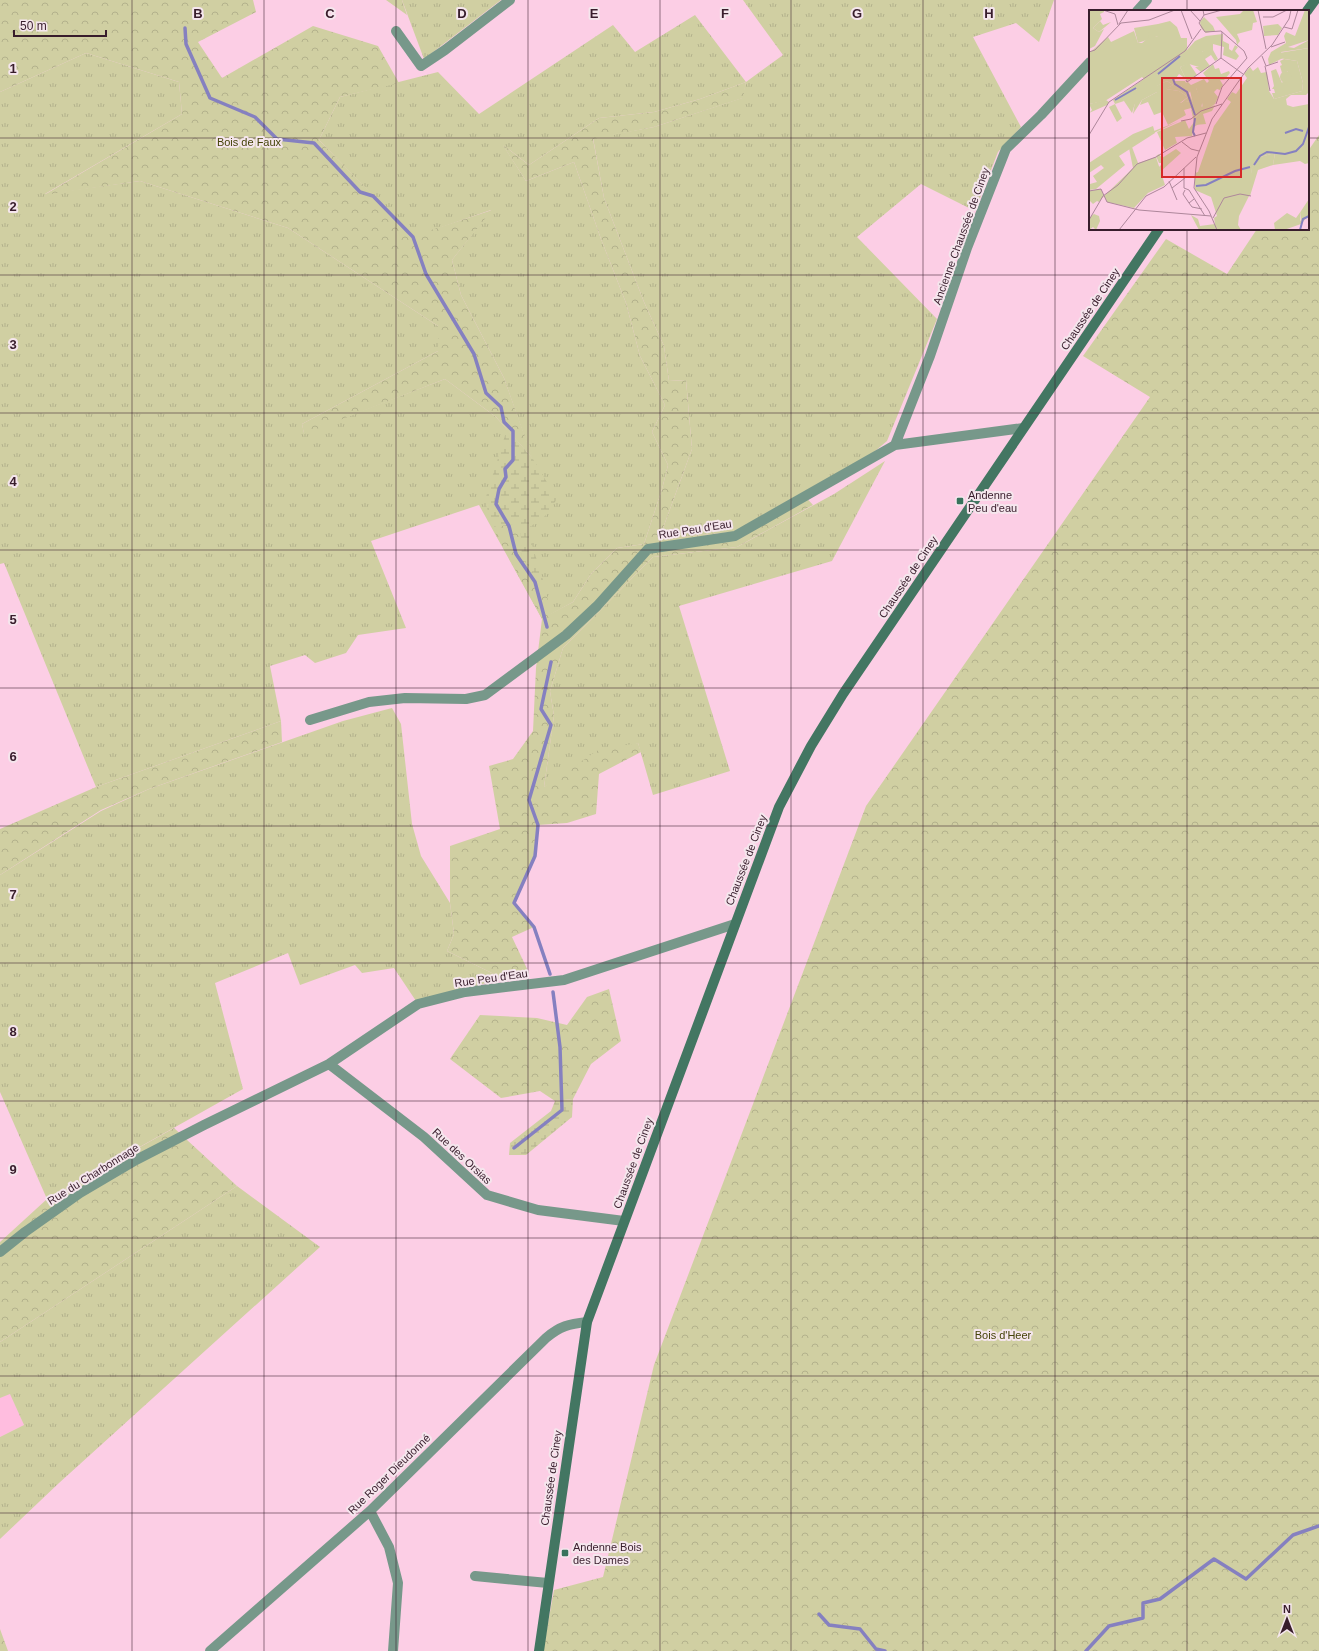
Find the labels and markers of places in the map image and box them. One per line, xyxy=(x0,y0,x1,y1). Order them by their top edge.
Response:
place label: Andenne Peu d'eau xyxy=(968,489,1017,514)
marker: Andenne Peu d'eau xyxy=(955,496,965,506)
place label: Andenne Bois des Dames xyxy=(573,1541,642,1566)
marker: Andenne Bois des Dames xyxy=(560,1548,570,1558)

